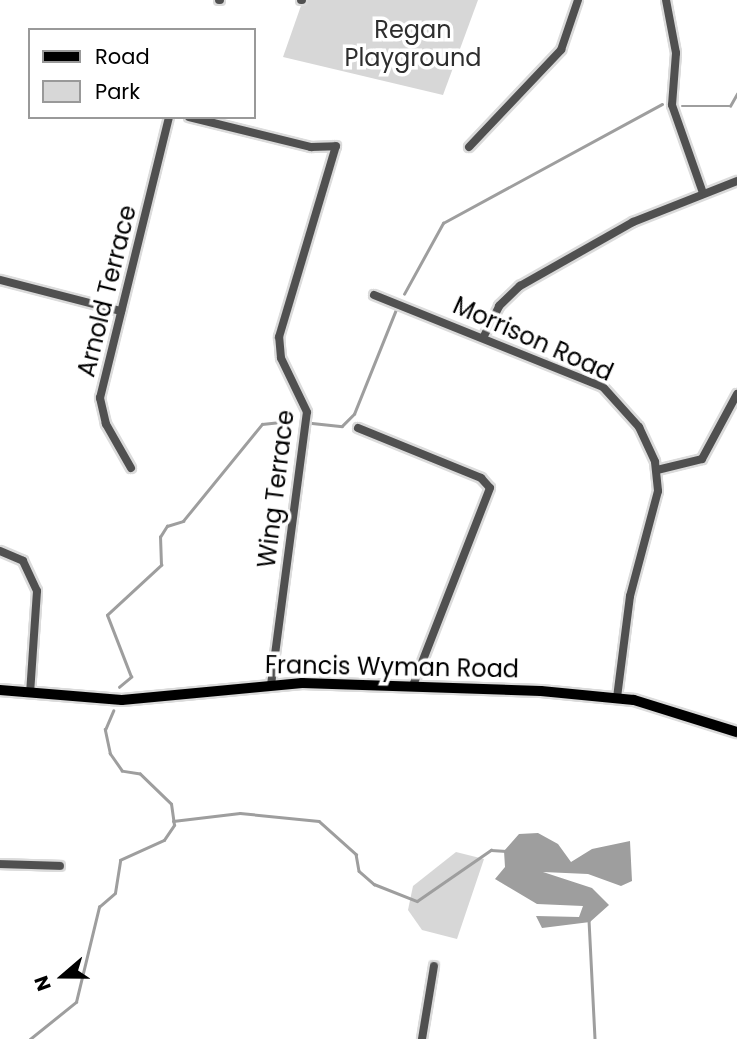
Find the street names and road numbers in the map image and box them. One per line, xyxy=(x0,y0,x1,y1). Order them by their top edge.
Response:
street label: Arnold Terrace xyxy=(72,202,142,380)
street label: Morrison Road xyxy=(449,291,617,387)
street label: Wing Terrace xyxy=(252,408,300,570)
street label: Francis Wyman Road xyxy=(265,650,519,684)

